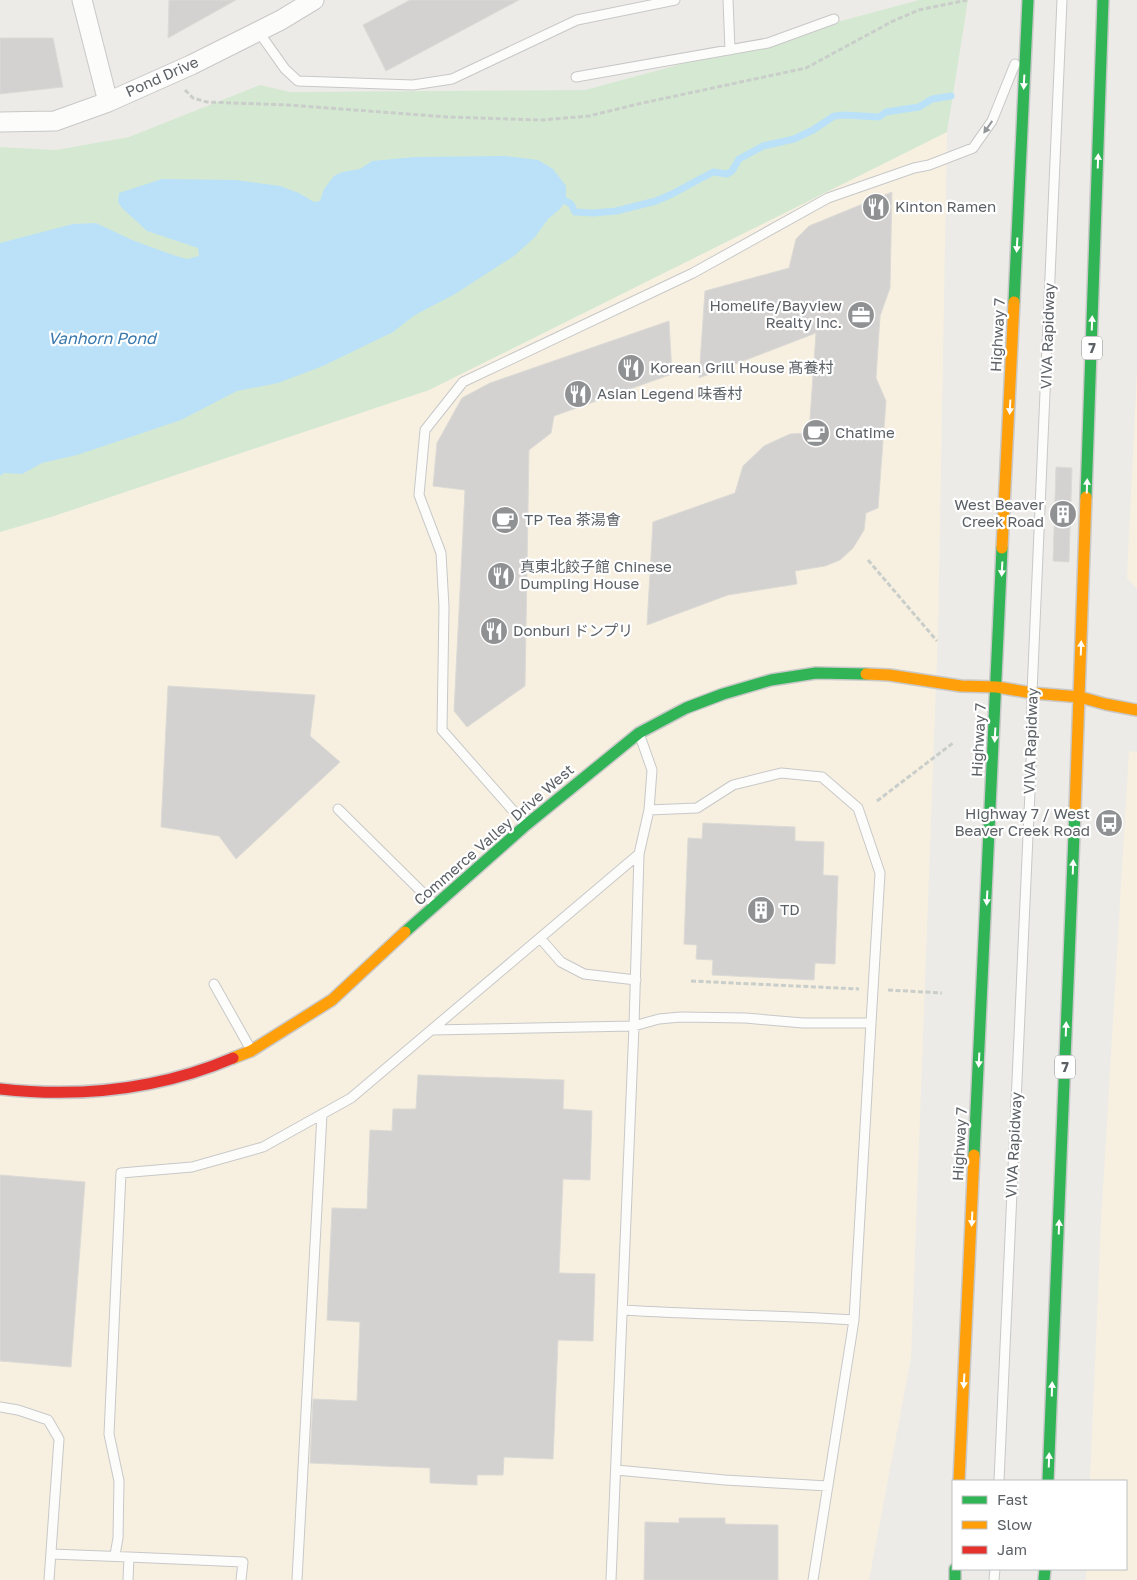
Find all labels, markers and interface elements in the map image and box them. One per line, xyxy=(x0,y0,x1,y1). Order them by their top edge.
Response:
street label: Pond Drive xyxy=(122,52,201,100)
one-way arrow xyxy=(1020,75,1028,91)
one-way arrow xyxy=(983,120,993,134)
one-way arrow xyxy=(1094,153,1102,169)
restaurant icon: Kinton Ramen xyxy=(861,192,891,222)
place label: Kinton Ramen xyxy=(895,197,996,215)
one-way arrow xyxy=(1013,237,1021,253)
street label: VIVA Rapidway xyxy=(1036,282,1058,390)
place label: Homelife/Bayview Realty Inc. xyxy=(709,296,842,331)
street label: Highway 7 xyxy=(986,298,1008,372)
office icon: Homelife/Bayview Realty Inc. xyxy=(846,300,876,330)
one-way arrow xyxy=(1089,315,1097,331)
water label: Vanhorn Pond xyxy=(48,328,158,348)
road number: 7 xyxy=(1082,336,1102,359)
restaurant icon: Korean Grill House 髙養村 xyxy=(616,353,646,383)
place label: Korean Grill House 髙養村 xyxy=(650,358,834,376)
restaurant icon: Asian Legend 味香村 xyxy=(563,379,593,409)
place label: Asian Legend 味香村 xyxy=(597,384,743,402)
one-way arrow xyxy=(1005,399,1013,415)
cafe icon: Chatime xyxy=(801,418,831,448)
place label: Chatime xyxy=(835,423,895,441)
one-way arrow xyxy=(1083,478,1091,494)
place label: West Beaver Creek Road xyxy=(954,495,1044,530)
building icon: West Beaver Creek Road xyxy=(1048,499,1078,529)
cafe icon: TP Tea 茶湯㑹 xyxy=(490,505,520,535)
place label: TP Tea 茶湯㑹 xyxy=(524,510,621,528)
place label: 真東北餃子館 Chinese Dumpling House xyxy=(520,557,672,592)
restaurant icon: 真東北餃子館 Chinese Dumpling House xyxy=(486,561,516,591)
one-way arrow xyxy=(998,562,1006,578)
restaurant icon: Donburi ドンプリ xyxy=(479,616,509,646)
place label: Donburi ドンプリ xyxy=(513,621,633,639)
one-way arrow xyxy=(1078,640,1086,656)
street label: VIVA Rapidway xyxy=(1019,687,1041,795)
street label: Highway 7 xyxy=(967,703,989,777)
one-way arrow xyxy=(990,728,998,744)
street label: Commerce Valley Drive West xyxy=(410,760,577,909)
place label: Highway 7 / West Beaver Creek Road xyxy=(954,804,1090,839)
bus stop icon: Highway 7 / West Beaver Creek Road xyxy=(1094,808,1124,838)
one-way arrow xyxy=(1069,859,1077,875)
one-way arrow xyxy=(983,890,991,906)
building icon: TD xyxy=(746,895,776,925)
place label: TD xyxy=(780,900,800,918)
one-way arrow xyxy=(1063,1021,1071,1037)
one-way arrow xyxy=(975,1052,983,1068)
road number: 7 xyxy=(1055,1056,1075,1078)
street label: VIVA Rapidway xyxy=(1001,1091,1025,1199)
street label: Highway 7 xyxy=(948,1107,970,1181)
one-way arrow xyxy=(967,1211,975,1227)
one-way arrow xyxy=(1055,1219,1063,1235)
one-way arrow xyxy=(960,1374,968,1390)
one-way arrow xyxy=(1049,1381,1057,1397)
one-way arrow xyxy=(1046,1451,1054,1467)
legend xyxy=(952,1480,1127,1570)
text: Fast xyxy=(997,1490,1028,1508)
text: Slow xyxy=(997,1515,1032,1533)
text: Jam xyxy=(997,1540,1027,1558)

